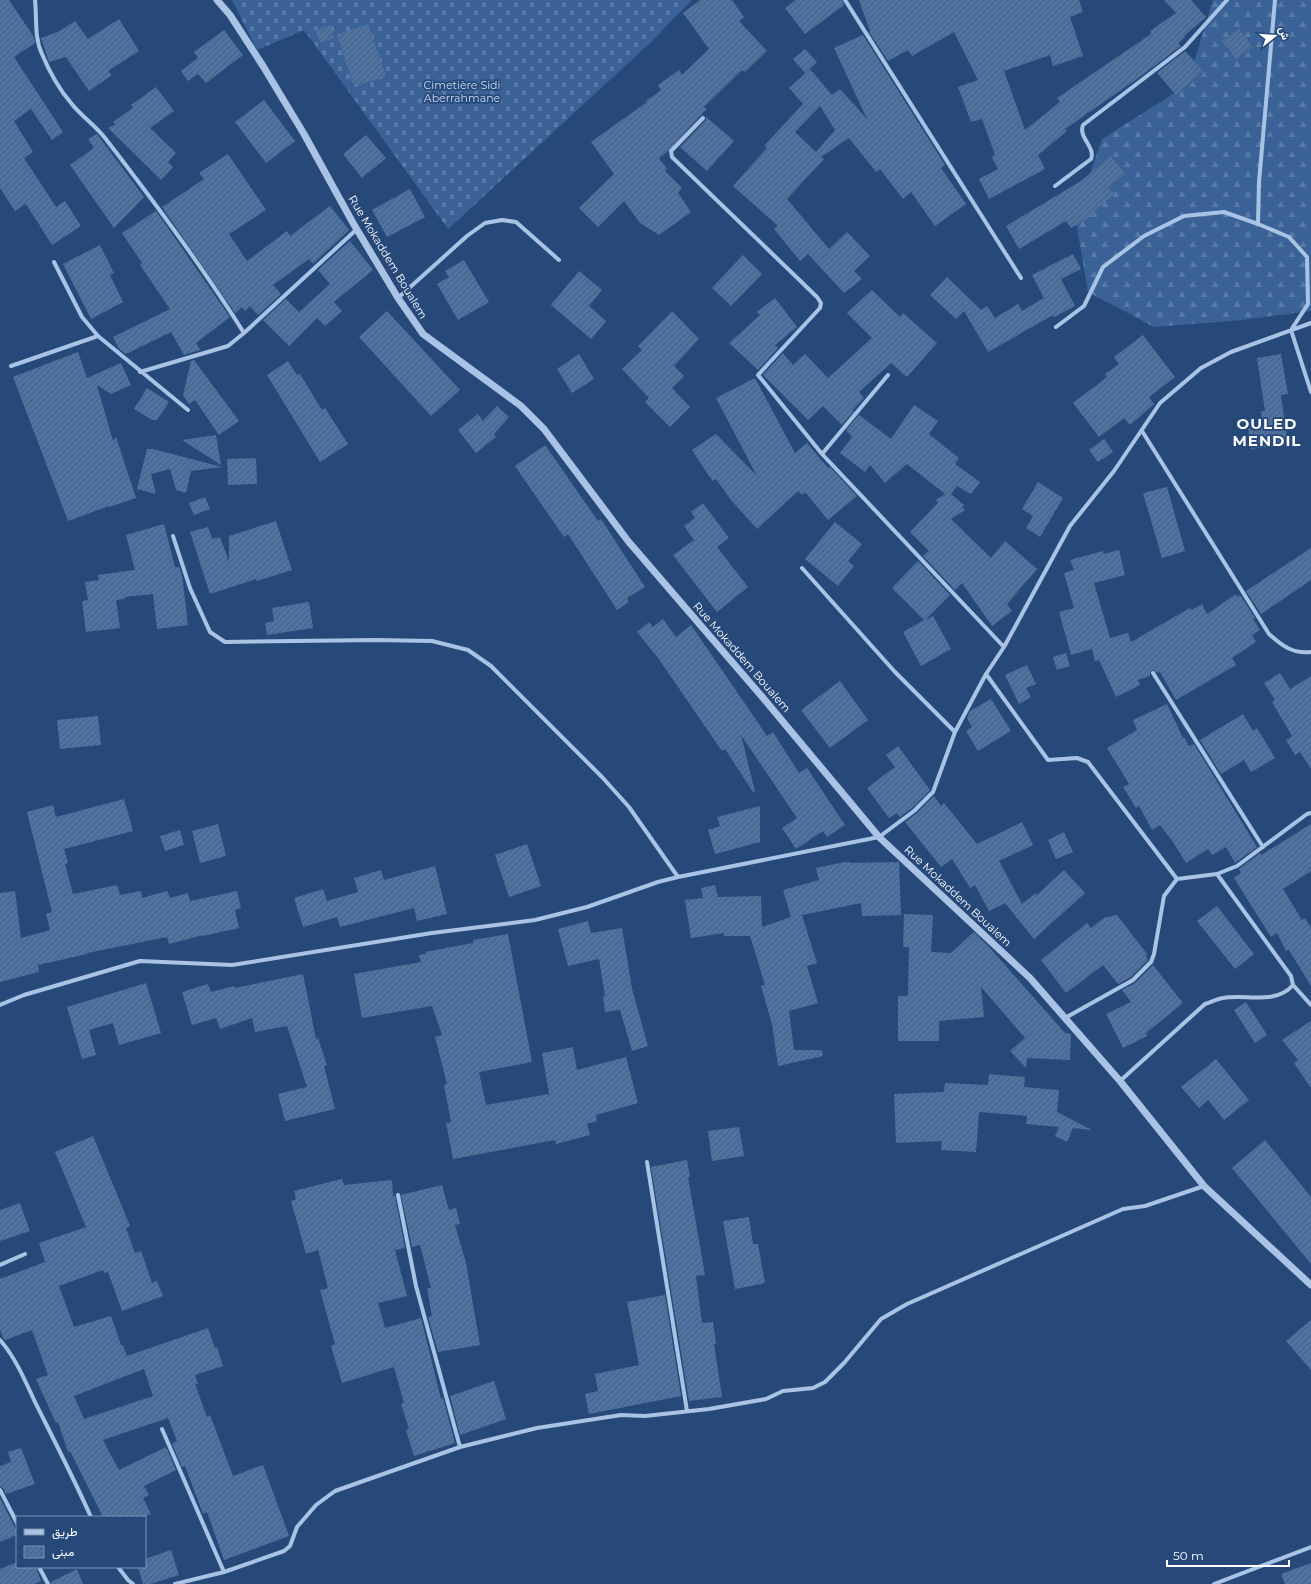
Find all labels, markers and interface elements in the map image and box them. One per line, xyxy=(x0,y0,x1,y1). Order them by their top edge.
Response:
north arrow xyxy=(1255,16,1295,56)
text: ش xyxy=(1276,25,1293,41)
park label: Cimetière Sidi Aberrahmane xyxy=(423,78,501,105)
street label: Rue Mokaddem Boualem xyxy=(346,193,430,321)
district label: OULED MENDIL xyxy=(1233,414,1301,450)
street label: Rue Mokaddem Boualem xyxy=(690,599,794,715)
street label: Rue Mokaddem Boualem xyxy=(901,843,1015,949)
legend xyxy=(16,1516,146,1568)
text: طريق xyxy=(52,1524,78,1540)
scale bar xyxy=(1167,1542,1289,1568)
text: مبنى xyxy=(52,1544,74,1560)
text: 50 m xyxy=(1173,1548,1204,1563)

